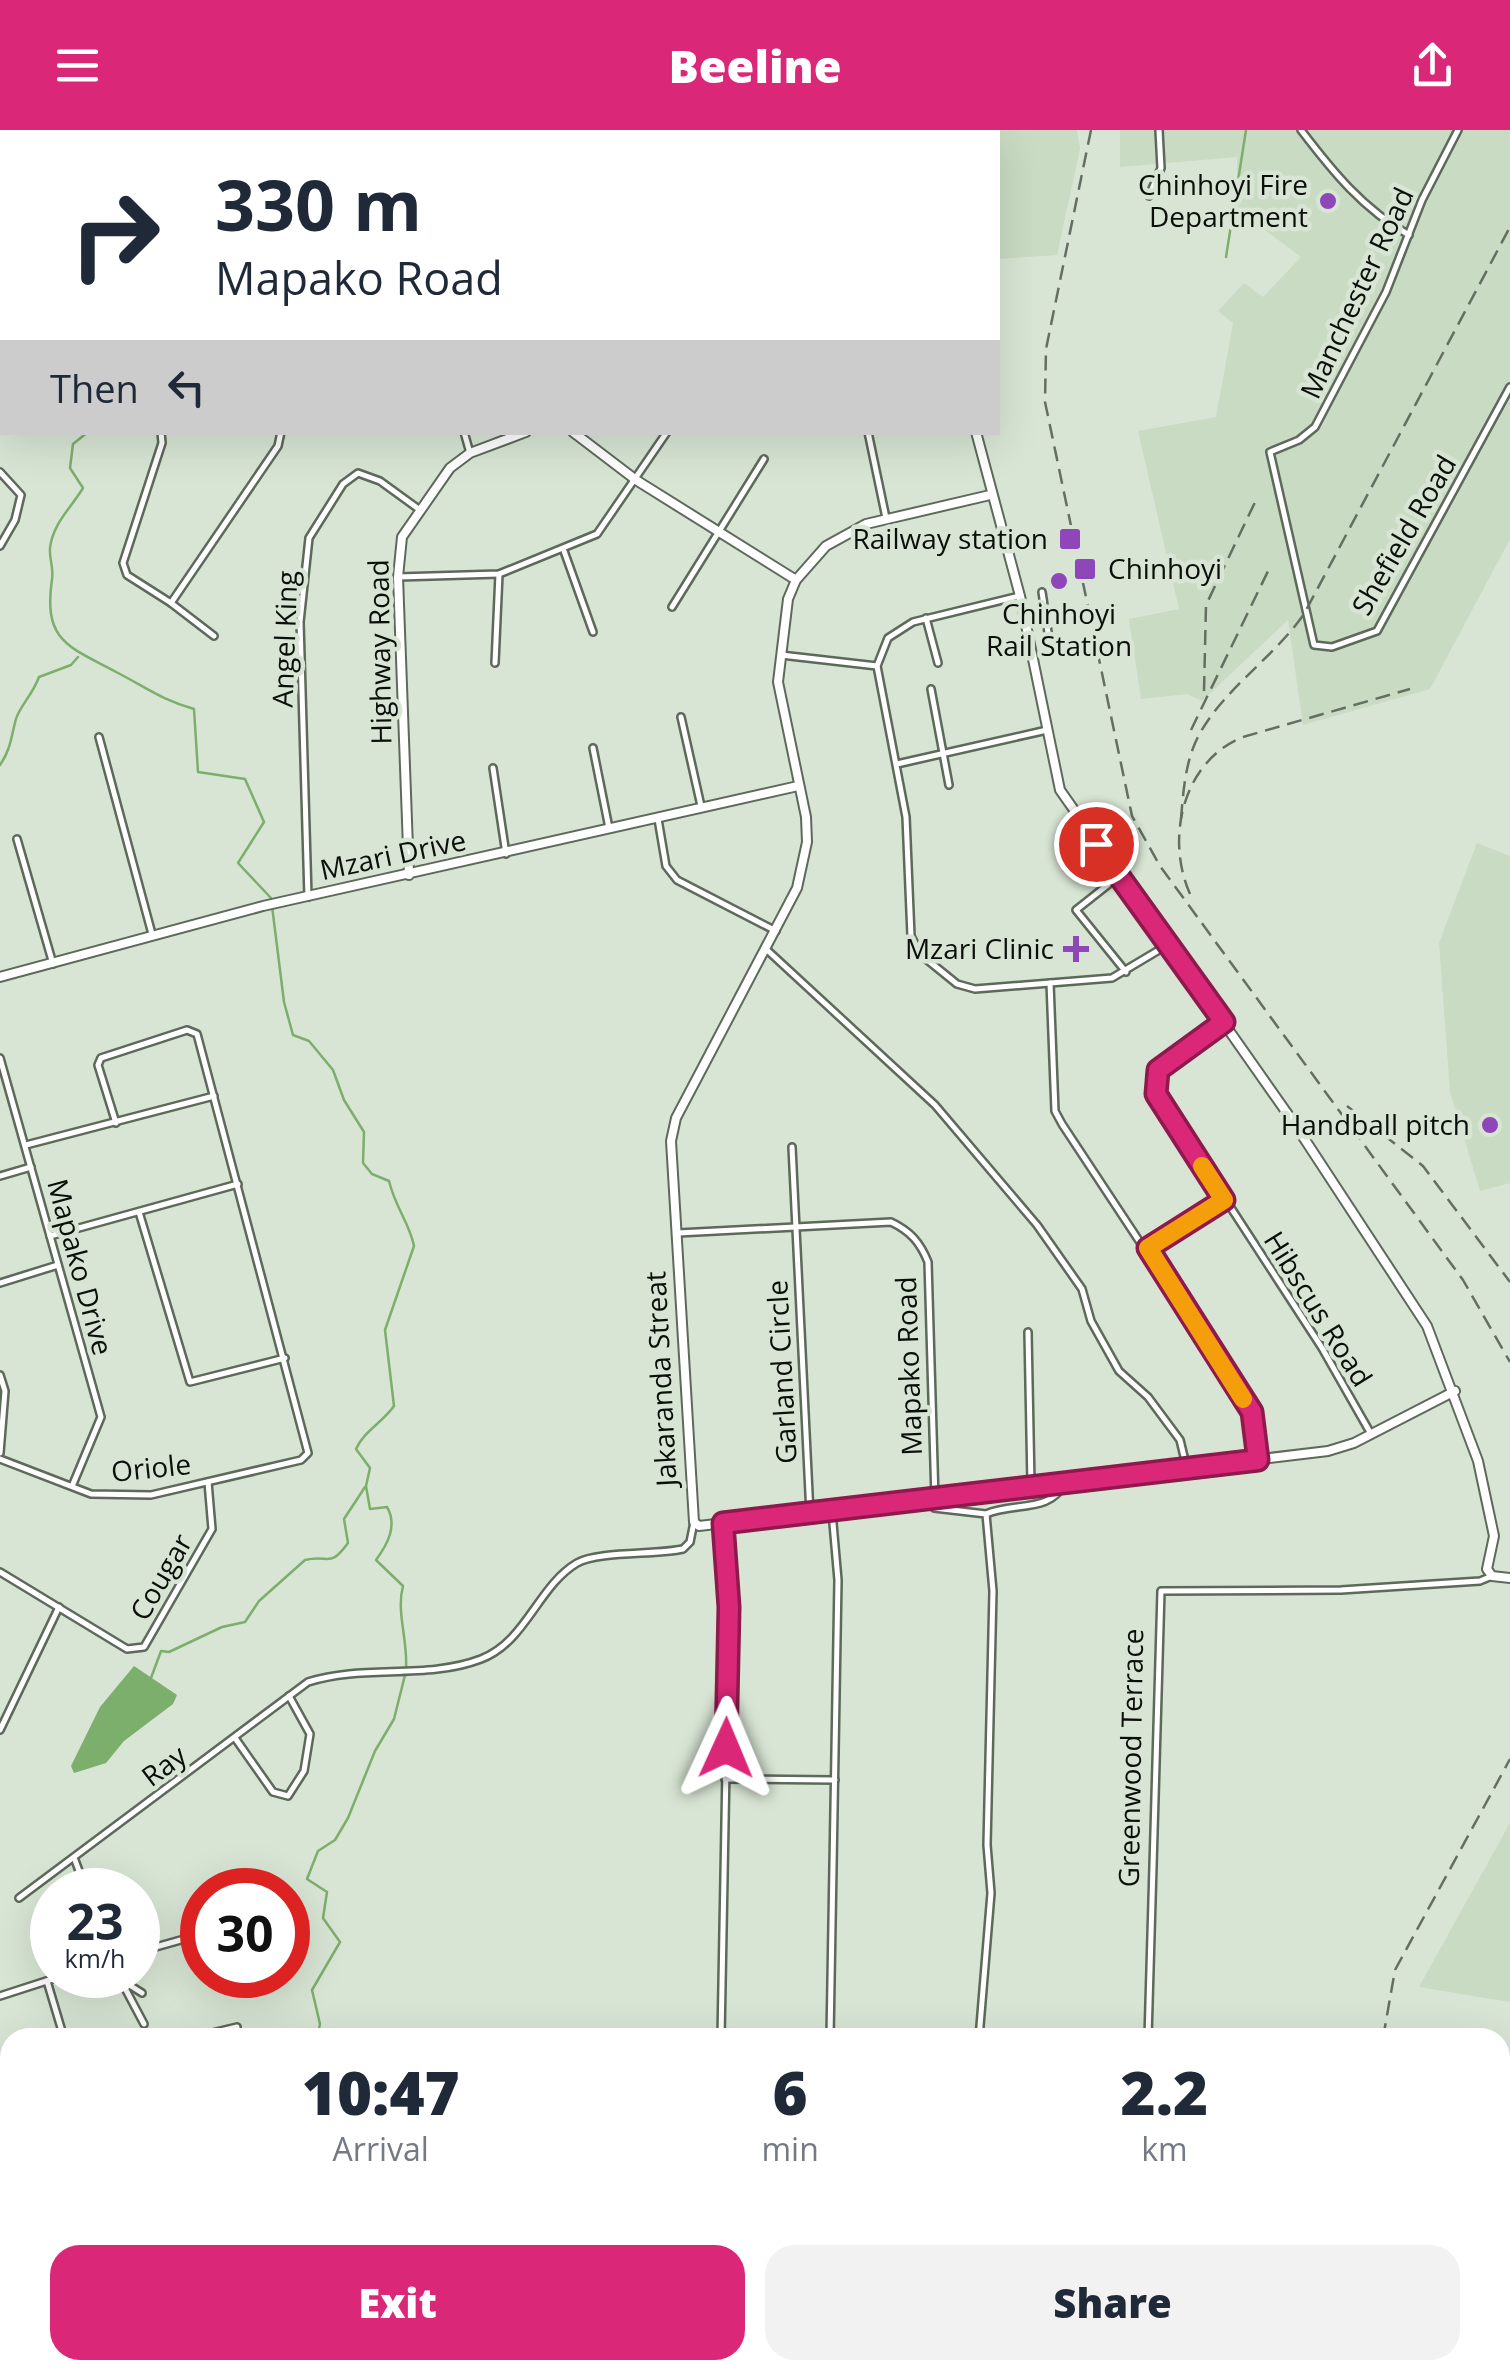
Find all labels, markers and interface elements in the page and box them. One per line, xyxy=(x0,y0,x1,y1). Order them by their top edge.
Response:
text: Beeline xyxy=(668,35,842,96)
icon: menu xyxy=(50,38,105,93)
icon: share xyxy=(1405,38,1460,93)
text: 330 m xyxy=(215,156,422,252)
place label: Chinhoyi Fire Department xyxy=(1138,165,1308,235)
icon: right xyxy=(50,170,180,300)
street label: Manchester Road xyxy=(1291,181,1422,404)
marker: Chinhoyi Fire Department xyxy=(1317,190,1339,212)
text: Mapako Road xyxy=(215,247,503,308)
icon: left xyxy=(159,360,214,415)
text: Then xyxy=(50,362,139,414)
street label: Shefield Road xyxy=(1342,448,1464,621)
place label: Railway station xyxy=(853,519,1048,557)
marker: Railway station xyxy=(1057,526,1083,552)
place label: Chinhoyi xyxy=(1108,549,1222,587)
marker: Chinhoyi xyxy=(1072,556,1098,582)
street label: Highway Road xyxy=(358,559,400,745)
street label: Angel King xyxy=(263,570,305,708)
marker: Chinhoyi Rail Station xyxy=(1048,570,1070,592)
place label: Chinhoyi Rail Station xyxy=(986,594,1132,664)
pin xyxy=(1054,802,1139,887)
icon: arrive xyxy=(1069,817,1124,872)
street label: Mzari Drive xyxy=(316,820,469,888)
place label: Mzari Clinic xyxy=(905,929,1054,967)
marker: Mzari Clinic xyxy=(1063,936,1089,962)
place label: Handball pitch xyxy=(1281,1105,1470,1143)
marker: Handball pitch xyxy=(1479,1114,1501,1136)
street label: Mapako Drive xyxy=(39,1175,123,1359)
street label: Hibscus Road xyxy=(1256,1224,1382,1393)
street label: Jakaranda Streat xyxy=(635,1270,685,1491)
street label: Mapako Road xyxy=(886,1276,930,1456)
street label: Garland Circle xyxy=(757,1279,805,1465)
street label: Oriole xyxy=(109,1444,193,1490)
street label: Cougar xyxy=(120,1526,200,1627)
street label: Greenwood Terrace xyxy=(1109,1628,1151,1888)
position arrow xyxy=(674,1696,778,1800)
street label: Ray xyxy=(133,1735,194,1794)
speed limit sign: 30 xyxy=(180,1868,310,1998)
text: 23 xyxy=(66,1887,124,1955)
text: km/h xyxy=(65,1941,125,1975)
text: 10:47 xyxy=(302,2051,460,2133)
text: 6 xyxy=(773,2051,808,2133)
text: 2.2 xyxy=(1121,2051,1208,2133)
text: Arrival xyxy=(333,2127,429,2170)
text: min xyxy=(761,2127,819,2170)
text: km xyxy=(1141,2127,1188,2170)
button: Exit xyxy=(50,2245,745,2360)
button: Share xyxy=(765,2245,1460,2360)

